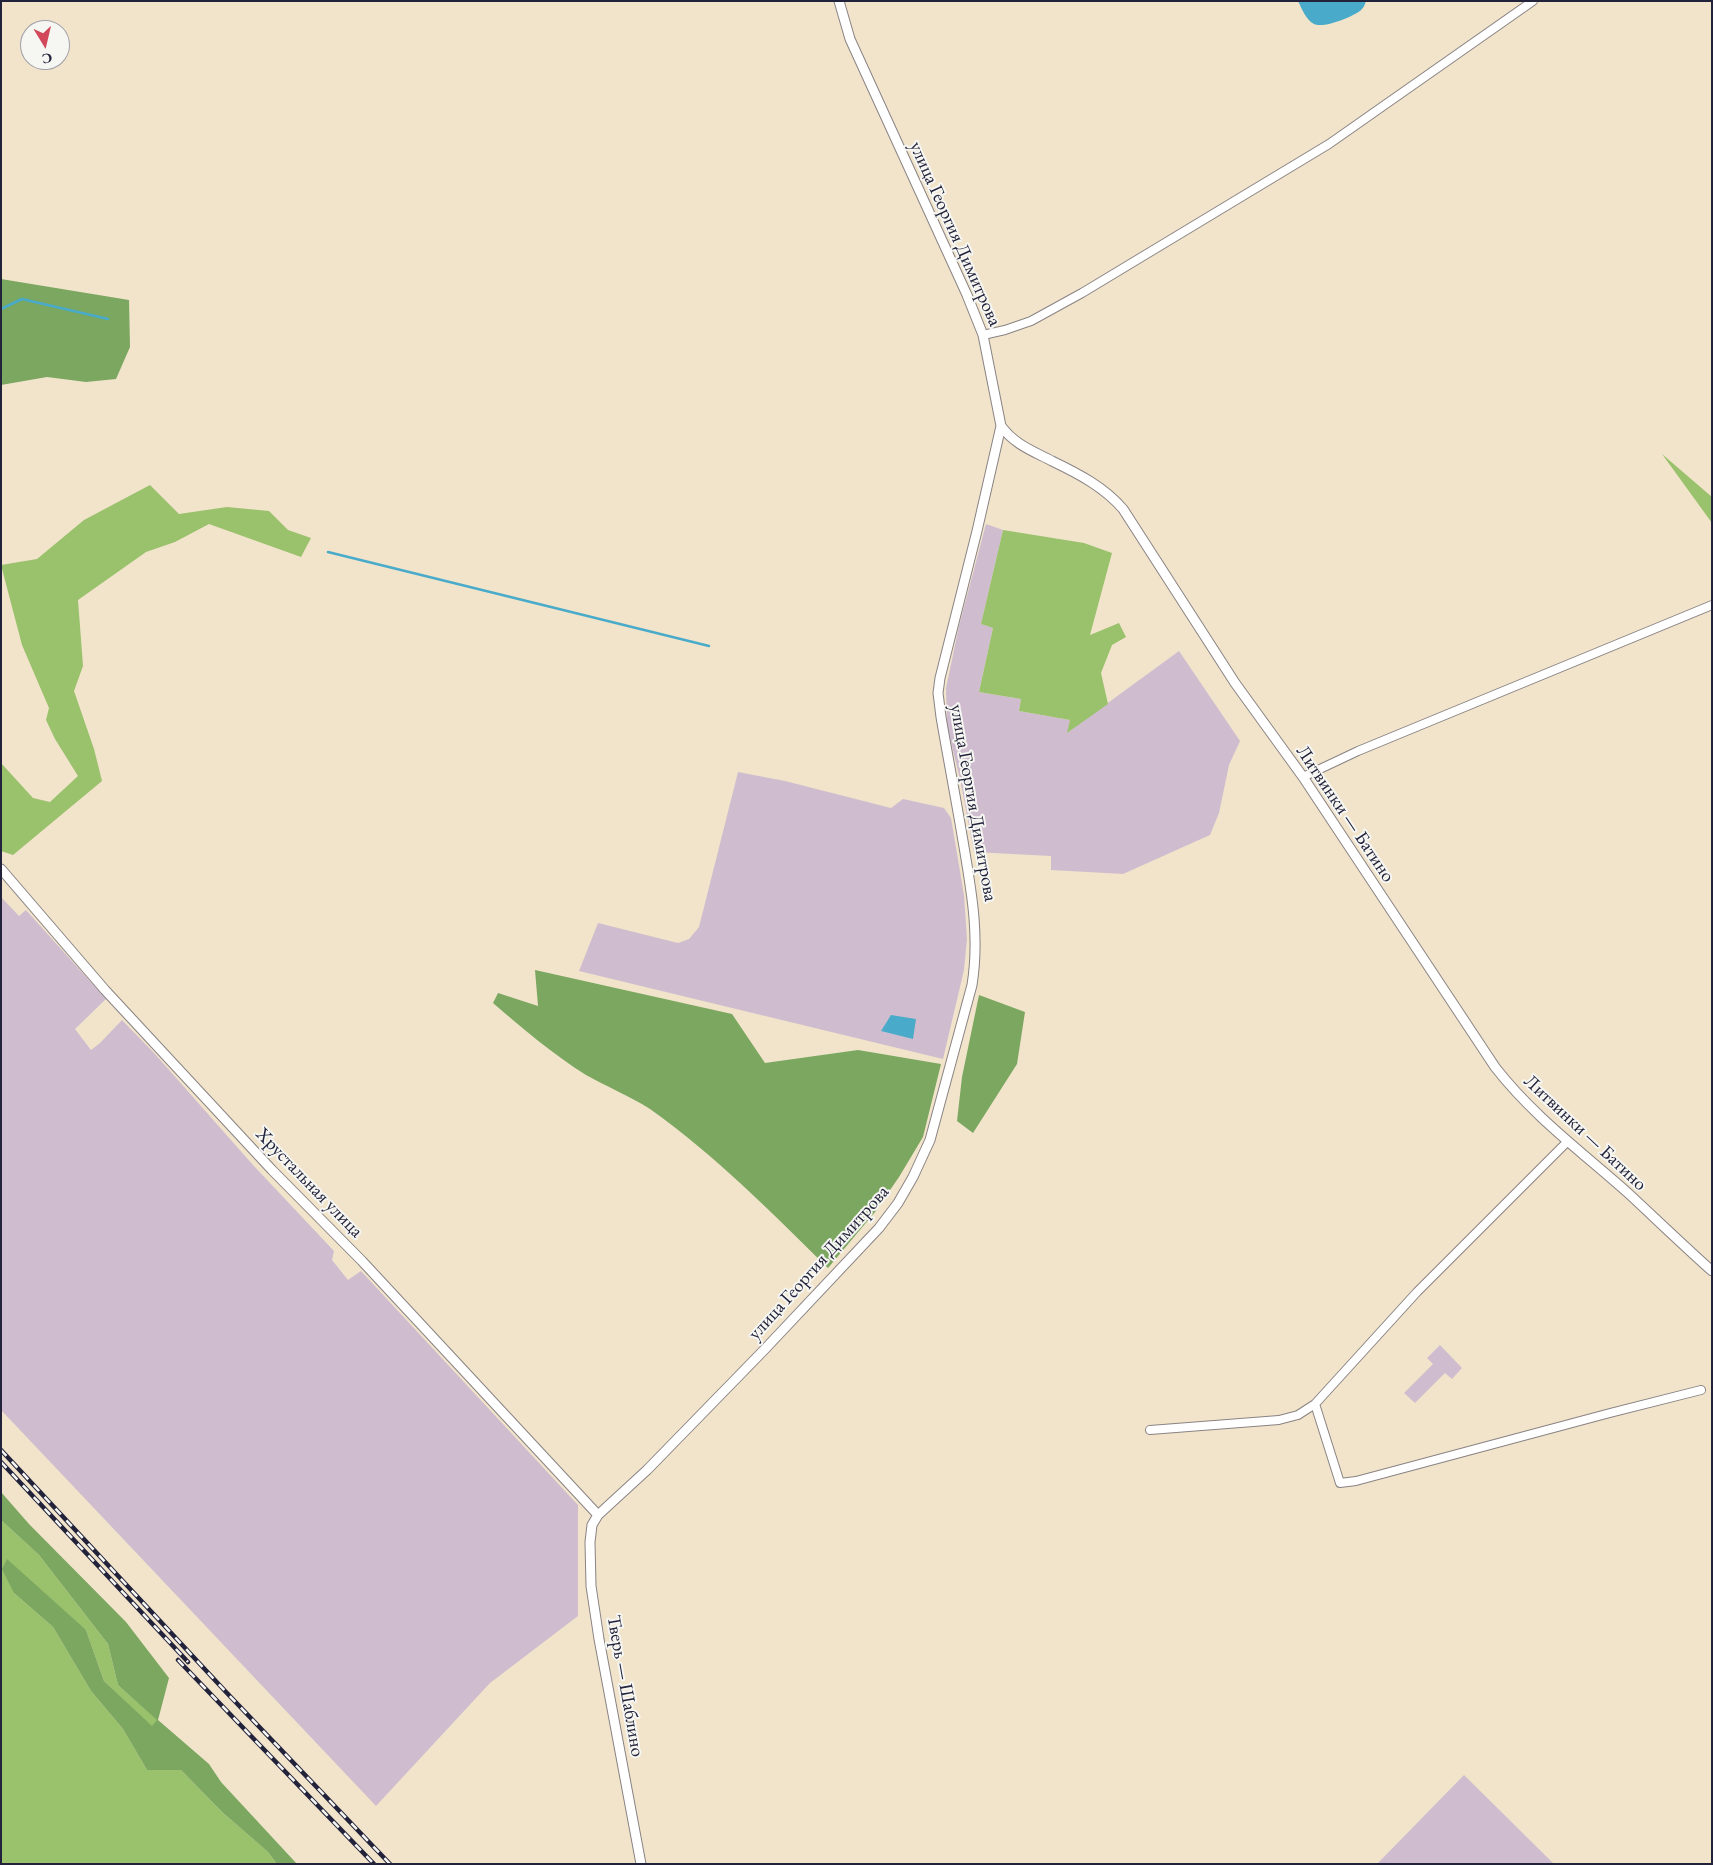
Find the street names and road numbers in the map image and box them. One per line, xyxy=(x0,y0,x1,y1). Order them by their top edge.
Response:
street label: улица Георгия Димитрова xyxy=(904,138,1006,330)
street label: улица Георгия Димитрова xyxy=(944,703,1002,903)
street label: Литвинки — Батино xyxy=(1291,741,1399,887)
street label: Литвинки — Батино xyxy=(1519,1070,1651,1196)
street label: Хрустальная улица xyxy=(251,1123,367,1243)
street label: улица Георгия Димитрова xyxy=(744,1181,894,1345)
street label: Тверь — Шаблино xyxy=(601,1613,649,1759)

